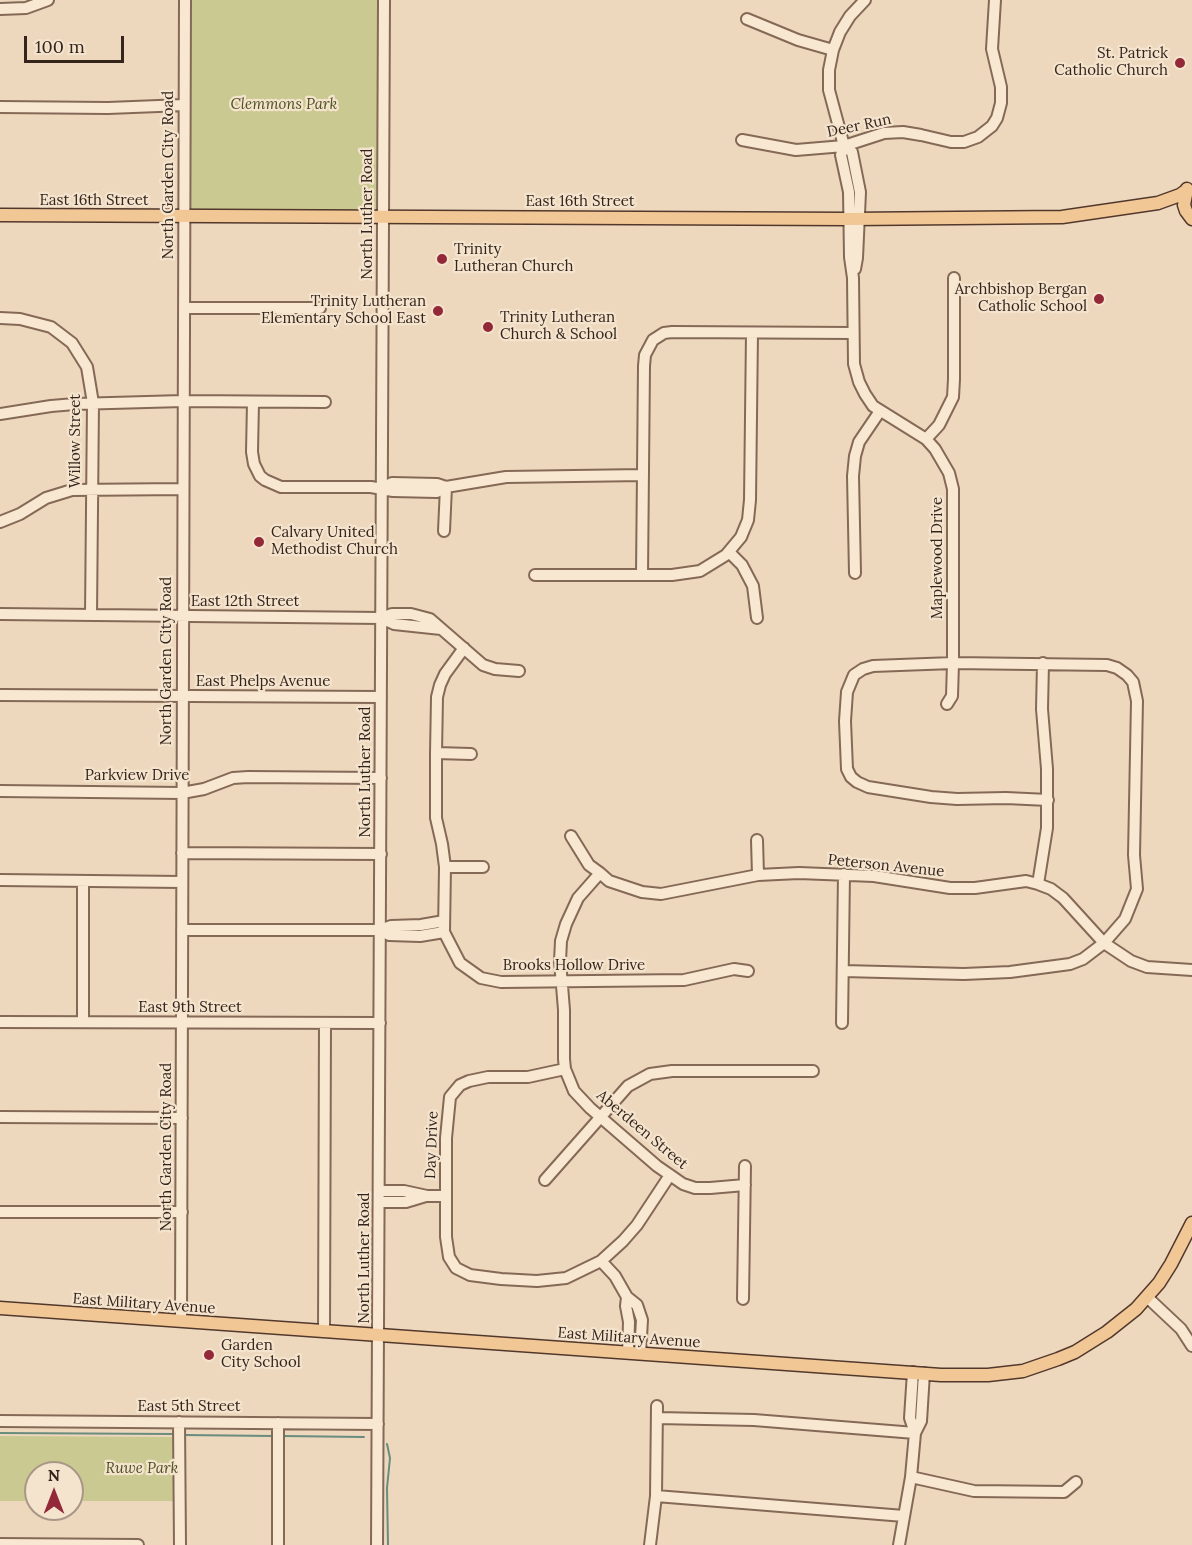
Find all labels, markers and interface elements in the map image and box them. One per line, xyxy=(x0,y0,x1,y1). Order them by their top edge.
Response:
scale bar xyxy=(27,24,128,62)
text: 100 m xyxy=(35,35,85,58)
place label: St. Patrick Catholic Church xyxy=(1054,45,1168,80)
marker: St. Patrick Catholic Church xyxy=(1173,56,1187,70)
street label: North Garden City Road xyxy=(160,91,178,259)
park label: Clemmons Park xyxy=(231,96,337,114)
street label: Deer Run xyxy=(825,110,893,142)
street label: North Luther Road xyxy=(359,148,377,280)
street label: East 16th Street xyxy=(39,192,149,210)
street label: East 16th Street xyxy=(525,193,635,211)
place label: Trinity Lutheran Church xyxy=(454,241,574,276)
marker: Trinity Lutheran Church xyxy=(435,252,449,266)
place label: Archbishop Bergan Catholic School xyxy=(955,281,1087,316)
marker: Archbishop Bergan Catholic School xyxy=(1092,292,1106,306)
place label: Trinity Lutheran Elementary School East xyxy=(261,293,426,328)
marker: Trinity Lutheran Elementary School East xyxy=(431,304,445,318)
place label: Trinity Lutheran Church & School xyxy=(500,309,617,344)
marker: Trinity Lutheran Church & School xyxy=(481,320,495,334)
street label: Willow Street xyxy=(67,394,85,488)
street label: Maplewood Drive xyxy=(929,497,947,619)
place label: Calvary United Methodist Church xyxy=(271,524,398,559)
marker: Calvary United Methodist Church xyxy=(252,535,266,549)
street label: North Garden City Road xyxy=(158,577,176,745)
street label: East 12th Street xyxy=(191,593,299,611)
street label: East Phelps Avenue xyxy=(196,673,330,691)
street label: North Luther Road xyxy=(357,706,375,838)
street label: Parkview Drive xyxy=(85,767,189,785)
street label: Peterson Avenue xyxy=(827,851,945,881)
street label: Brooks Hollow Drive xyxy=(503,957,645,975)
street label: East 9th Street xyxy=(138,999,242,1017)
street label: North Garden City Road xyxy=(158,1063,176,1231)
street label: Aberdeen Street xyxy=(593,1087,691,1173)
street label: Day Drive xyxy=(422,1111,442,1179)
street label: North Luther Road xyxy=(356,1192,374,1324)
street label: East Military Avenue xyxy=(72,1290,216,1318)
street label: East Military Avenue xyxy=(557,1324,701,1352)
place label: Garden City School xyxy=(221,1337,301,1372)
marker: Garden City School xyxy=(202,1348,216,1362)
street label: East 5th Street xyxy=(137,1398,241,1416)
park label: Ruwe Park xyxy=(106,1460,178,1478)
north arrow xyxy=(24,1461,84,1521)
text: N xyxy=(48,1465,60,1485)

